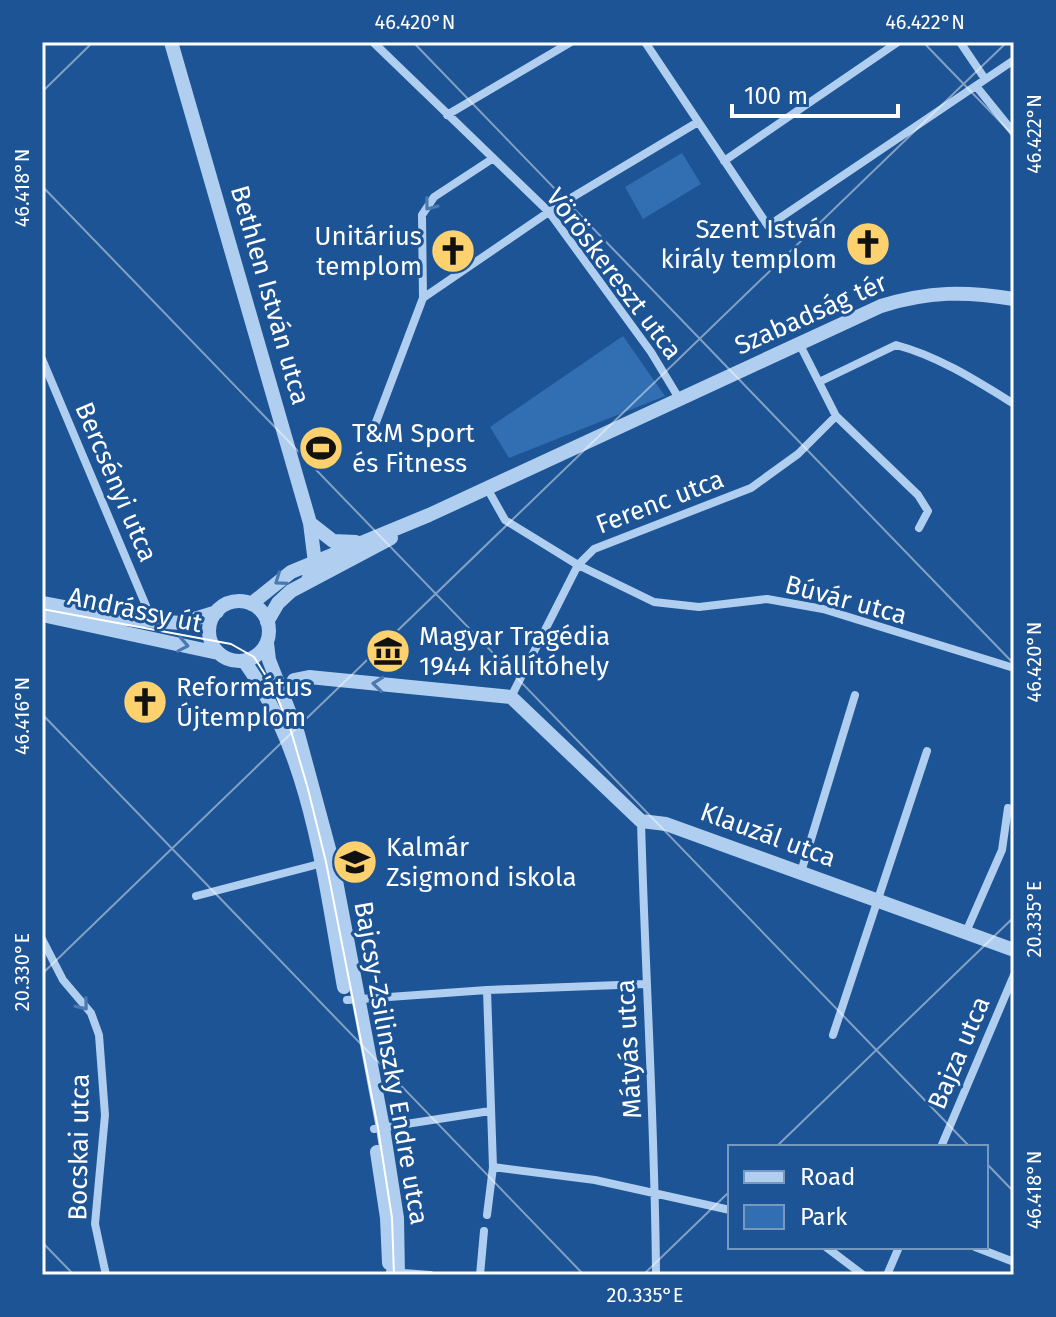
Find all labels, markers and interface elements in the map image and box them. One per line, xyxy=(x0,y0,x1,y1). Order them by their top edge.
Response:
text: 46.420°N xyxy=(375,10,455,34)
text: 46.422°N xyxy=(885,10,965,34)
scale bar xyxy=(732,68,898,118)
text: 100 m xyxy=(744,82,808,110)
text: 46.422°N xyxy=(1022,94,1046,174)
text: 46.418°N xyxy=(10,149,34,227)
street label: Bethlen István utca xyxy=(224,182,316,408)
street label: Vöröskereszt utca xyxy=(539,182,689,366)
one-way arrow xyxy=(426,195,440,210)
place label: Szent István király templom xyxy=(660,214,837,275)
church icon: Szent István király templom xyxy=(844,220,892,268)
place label: Unitárius templom xyxy=(314,221,422,282)
church icon: Unitárius templom xyxy=(429,227,477,275)
street label: Szabadság tér xyxy=(730,267,892,361)
street label: Bercsényi utca xyxy=(68,397,164,567)
place label: T&M Sport és Fitness xyxy=(352,418,475,479)
sports icon: T&M Sport és Fitness xyxy=(297,424,345,472)
street label: Ferenc utca xyxy=(592,463,728,541)
street label: Búvár utca xyxy=(782,569,910,631)
one-way arrow xyxy=(275,570,289,584)
street label: Andrássy út xyxy=(65,581,206,639)
place label: Magyar Tragédia 1944 kiállítóhely xyxy=(419,621,610,682)
text: 46.420°N xyxy=(1022,622,1046,702)
museum icon: Magyar Tragédia 1944 kiállítóhely xyxy=(364,627,412,675)
one-way arrow xyxy=(176,636,189,653)
place label: Református Újtemplom xyxy=(176,672,312,733)
one-way arrow xyxy=(371,675,384,692)
text: 46.416°N xyxy=(10,677,34,755)
church icon: Református Újtemplom xyxy=(121,678,169,726)
street label: Klauzál utca xyxy=(696,796,840,874)
place label: Kalmár Zsigmond iskola xyxy=(386,832,577,893)
school or university icon: Kalmár Zsigmond iskola xyxy=(331,838,379,886)
text: 20.335°E xyxy=(1022,881,1046,957)
street label: Bajcsy-Zsilinszky Endre utca xyxy=(347,899,435,1227)
text: 20.330°E xyxy=(10,933,34,1011)
street label: Mátyás utca xyxy=(610,979,648,1119)
street label: Bajza utca xyxy=(921,992,997,1114)
one-way arrow xyxy=(73,996,88,1010)
street label: Bocskai utca xyxy=(62,1073,96,1221)
legend xyxy=(728,1145,988,1249)
text: 46.418°N xyxy=(1022,1151,1046,1229)
text: Road xyxy=(800,1163,855,1191)
text: Park xyxy=(800,1203,848,1231)
text: 20.335°E xyxy=(607,1283,683,1307)

